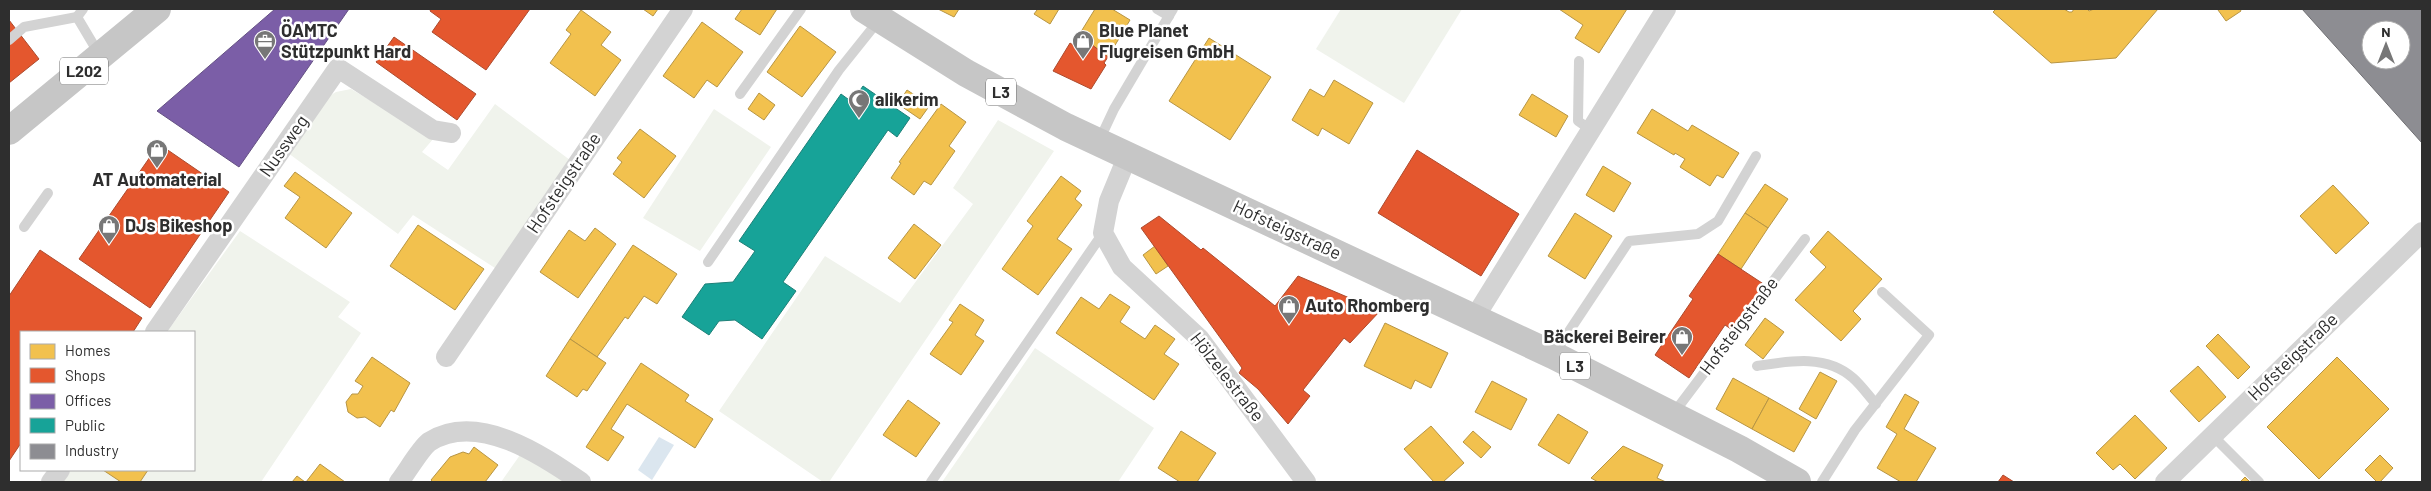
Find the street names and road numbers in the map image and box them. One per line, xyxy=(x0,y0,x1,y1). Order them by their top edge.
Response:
road number: L202 xyxy=(60,58,108,84)
road number: L3 xyxy=(986,78,1016,105)
street label: Nussweg xyxy=(254,110,312,180)
street label: Hofsteigstraße xyxy=(521,128,605,237)
street label: Hofsteigstraße xyxy=(1230,194,1345,264)
street label: Hofsteigstraße xyxy=(1694,272,1782,379)
street label: Hofsteigstraße xyxy=(2243,308,2342,405)
street label: Hölzelestraße xyxy=(1186,327,1269,425)
road number: L3 xyxy=(1560,352,1590,380)

